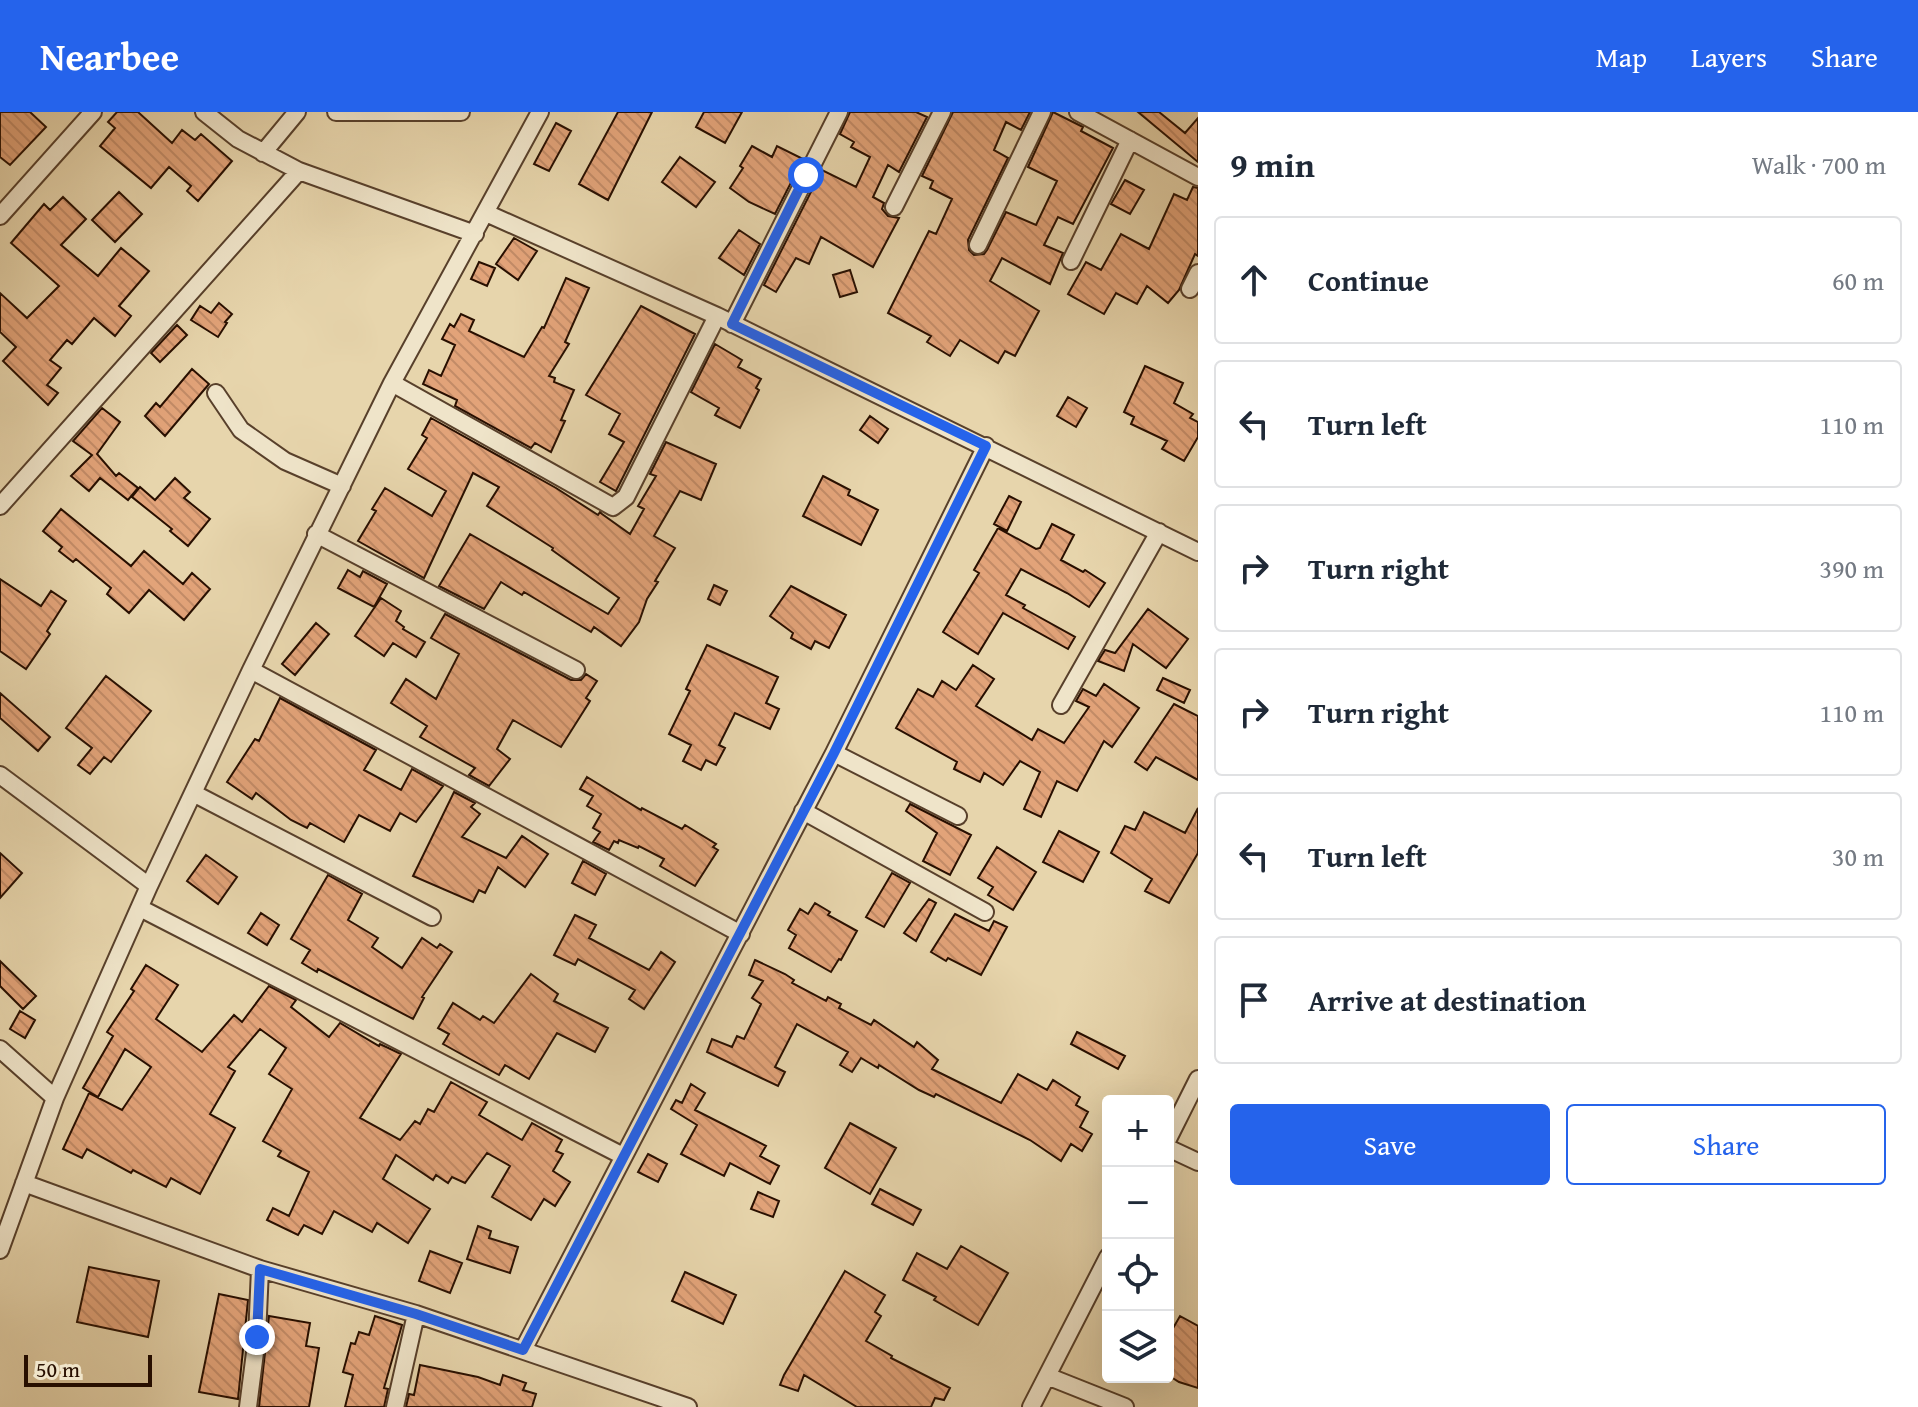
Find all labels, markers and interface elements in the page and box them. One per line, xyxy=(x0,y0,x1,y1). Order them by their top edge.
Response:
text: Nearbee xyxy=(40,28,179,84)
text: Map xyxy=(1596,36,1647,77)
text: Layers xyxy=(1691,36,1767,77)
text: Share xyxy=(1811,36,1878,77)
text: 9 min xyxy=(1230,140,1315,189)
text: Walk · 700 m xyxy=(1752,145,1886,184)
route start xyxy=(788,157,824,193)
icon: ahead xyxy=(1232,258,1276,302)
text: Continue xyxy=(1308,258,1429,302)
text: 60 m xyxy=(1832,261,1884,300)
icon: left xyxy=(1232,402,1276,446)
text: Turn left xyxy=(1308,402,1427,446)
text: 110 m xyxy=(1819,405,1884,444)
icon: right xyxy=(1232,546,1276,590)
text: Turn right xyxy=(1308,546,1449,590)
text: 390 m xyxy=(1819,549,1884,588)
icon: right xyxy=(1232,690,1276,734)
text: Turn right xyxy=(1308,690,1449,734)
text: 110 m xyxy=(1819,693,1884,732)
icon: left xyxy=(1232,834,1276,878)
text: Turn left xyxy=(1308,834,1427,878)
text: 30 m xyxy=(1832,837,1884,876)
icon: arrive xyxy=(1232,978,1276,1022)
text: Arrive at destination xyxy=(1308,978,1586,1022)
map controls xyxy=(1102,1095,1174,1383)
button: + xyxy=(1102,1095,1174,1167)
button: Save xyxy=(1230,1104,1550,1185)
button: Share xyxy=(1566,1104,1886,1185)
button: − xyxy=(1102,1167,1174,1239)
button: locate xyxy=(1102,1239,1174,1311)
button: layers xyxy=(1102,1311,1174,1383)
route end xyxy=(239,1319,275,1355)
scale bar xyxy=(24,1351,152,1387)
text: 50 m xyxy=(36,1353,80,1385)

